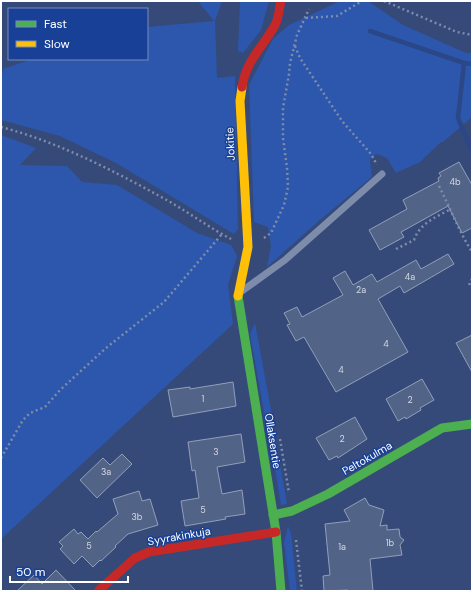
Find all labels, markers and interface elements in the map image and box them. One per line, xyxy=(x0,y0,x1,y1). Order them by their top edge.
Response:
legend xyxy=(8,8,148,60)
text: Fast xyxy=(44,16,67,32)
text: Slow xyxy=(44,36,70,52)
street label: Jokitie xyxy=(222,127,238,161)
house number: 4b xyxy=(449,176,461,188)
house number: 4a xyxy=(405,271,415,283)
house number: 2a xyxy=(356,284,366,296)
house number: 4 xyxy=(383,338,389,350)
house number: 4 xyxy=(338,364,344,376)
house number: 1 xyxy=(202,393,205,405)
house number: 2 xyxy=(407,394,413,406)
street label: Ollaksentie xyxy=(262,412,284,470)
house number: 2 xyxy=(339,433,345,445)
street label: Peltokulma xyxy=(339,438,395,478)
house number: 3 xyxy=(213,446,219,458)
house number: 3a xyxy=(101,466,111,478)
house number: 5 xyxy=(200,504,206,516)
house number: 3b xyxy=(132,511,143,523)
street label: Syyrakinkuja xyxy=(146,524,212,548)
house number: 1b xyxy=(386,537,395,549)
house number: 5 xyxy=(86,540,92,552)
house number: 1a xyxy=(338,541,346,553)
scale bar xyxy=(10,558,128,584)
text: 50 m xyxy=(16,564,45,580)

